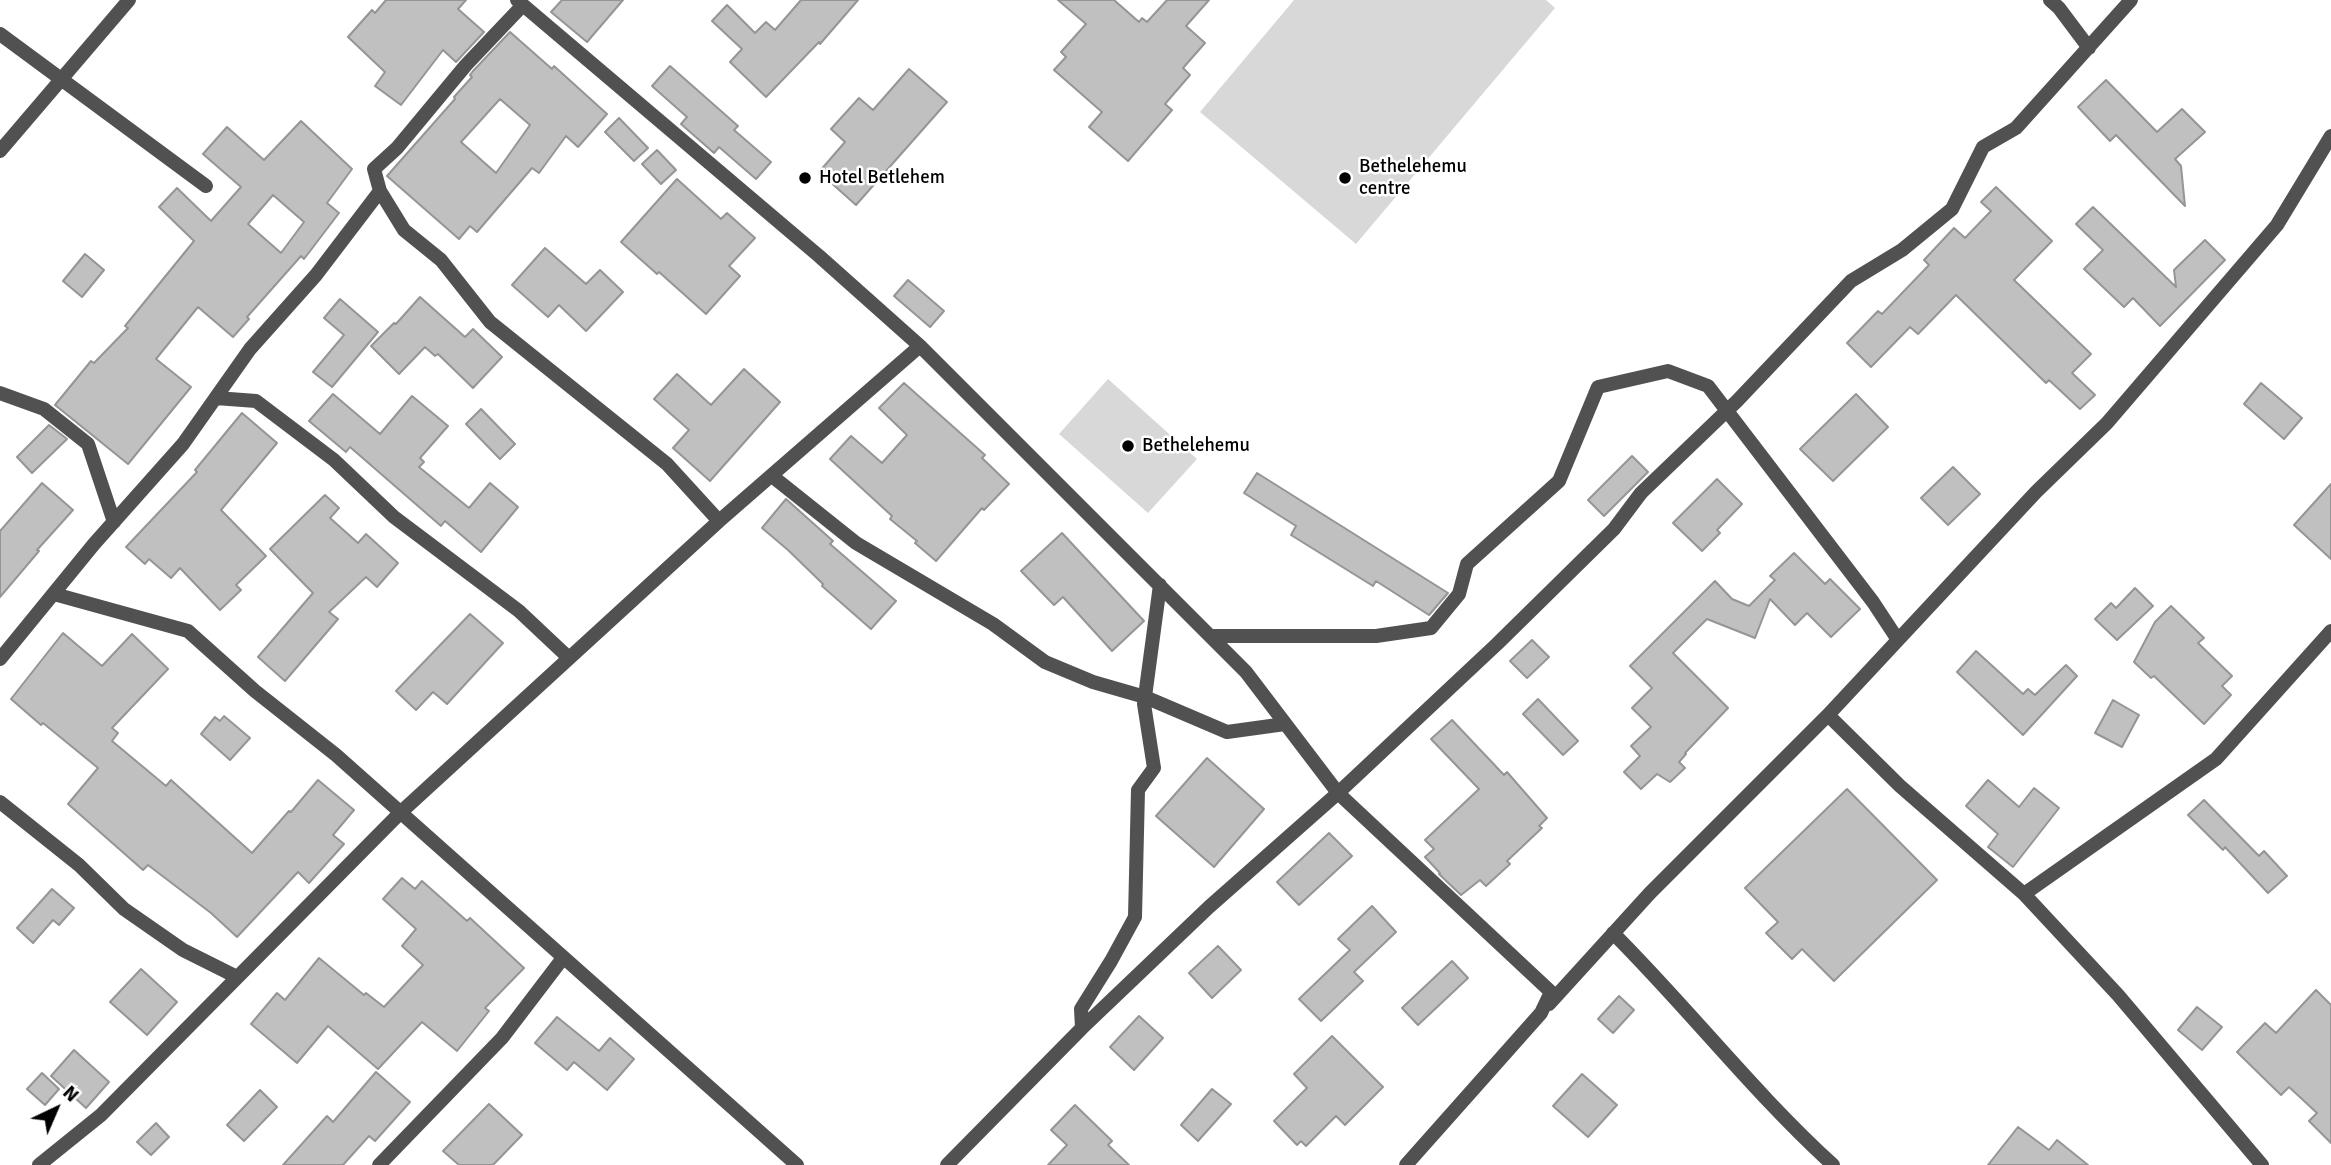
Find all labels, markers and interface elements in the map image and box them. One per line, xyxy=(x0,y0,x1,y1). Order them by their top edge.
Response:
place label: Bethelehemu centre xyxy=(1359,156,1467,200)
place label: Hotel Betlehem xyxy=(819,167,945,189)
marker: Hotel Betlehem xyxy=(797,170,813,186)
marker: Bethelehemu centre xyxy=(1337,170,1353,186)
place label: Bethelehemu xyxy=(1142,435,1250,457)
marker: Bethelehemu xyxy=(1120,438,1136,454)
north arrow xyxy=(21,1074,91,1144)
text: N xyxy=(57,1081,84,1107)

